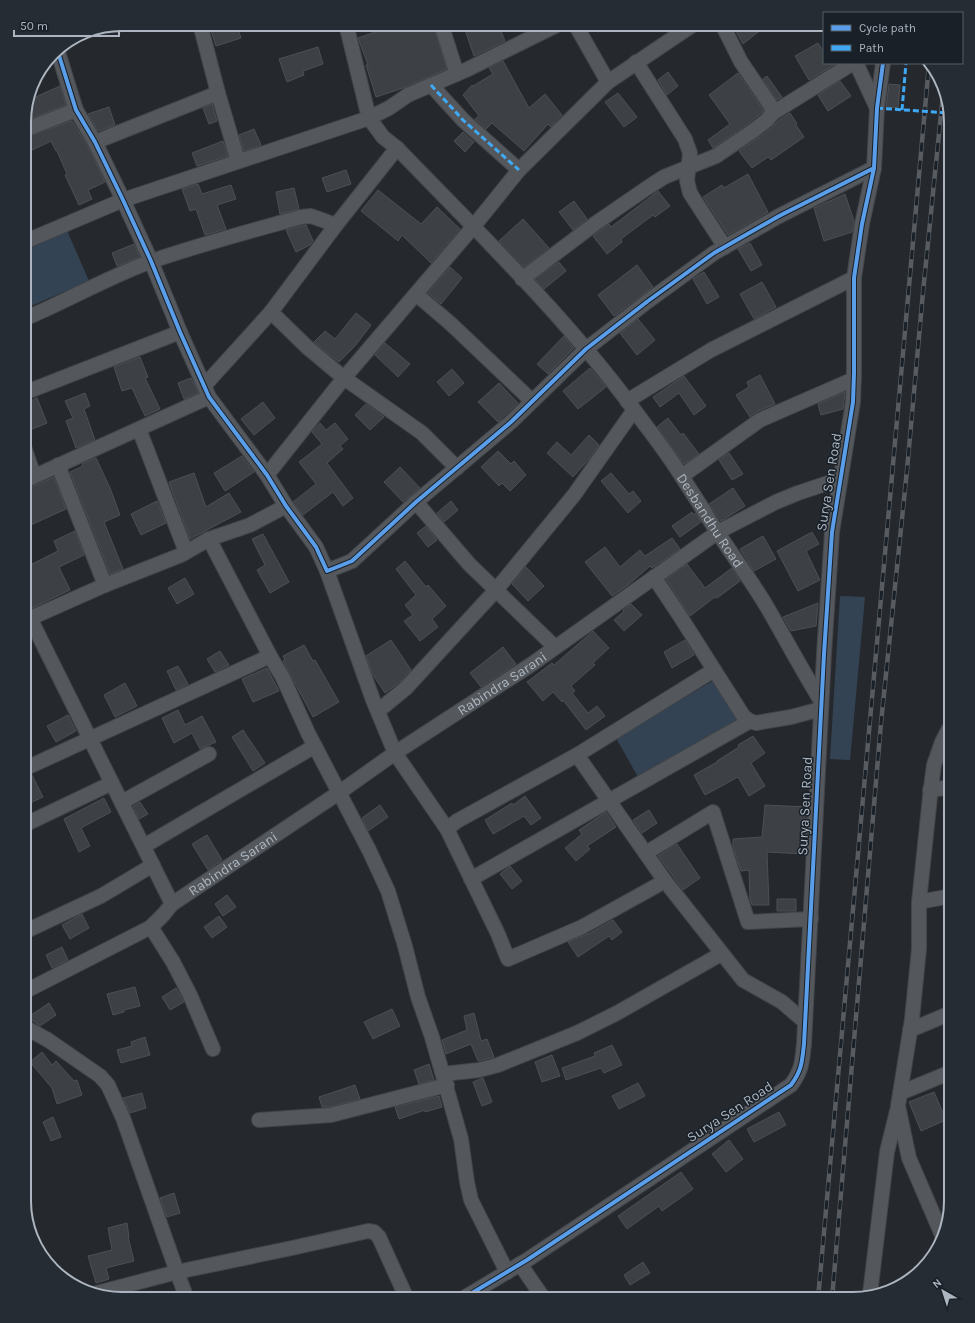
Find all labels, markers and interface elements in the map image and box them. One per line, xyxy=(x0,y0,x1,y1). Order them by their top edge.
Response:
scale bar xyxy=(14,12,119,38)
legend xyxy=(823,12,963,64)
text: 50 m xyxy=(20,19,48,33)
text: Cycle path xyxy=(859,21,916,35)
text: Path xyxy=(859,41,884,55)
street label: Surya Sen Road xyxy=(813,432,845,532)
street label: Desbandhu Road xyxy=(673,470,747,571)
street label: Rabindra Sarani xyxy=(454,648,550,719)
street label: Surya Sen Road xyxy=(794,756,816,856)
street label: Rabindra Sarani xyxy=(185,828,280,899)
street label: Surya Sen Road xyxy=(684,1078,776,1146)
north arrow xyxy=(923,1271,963,1311)
text: N xyxy=(930,1276,944,1291)

